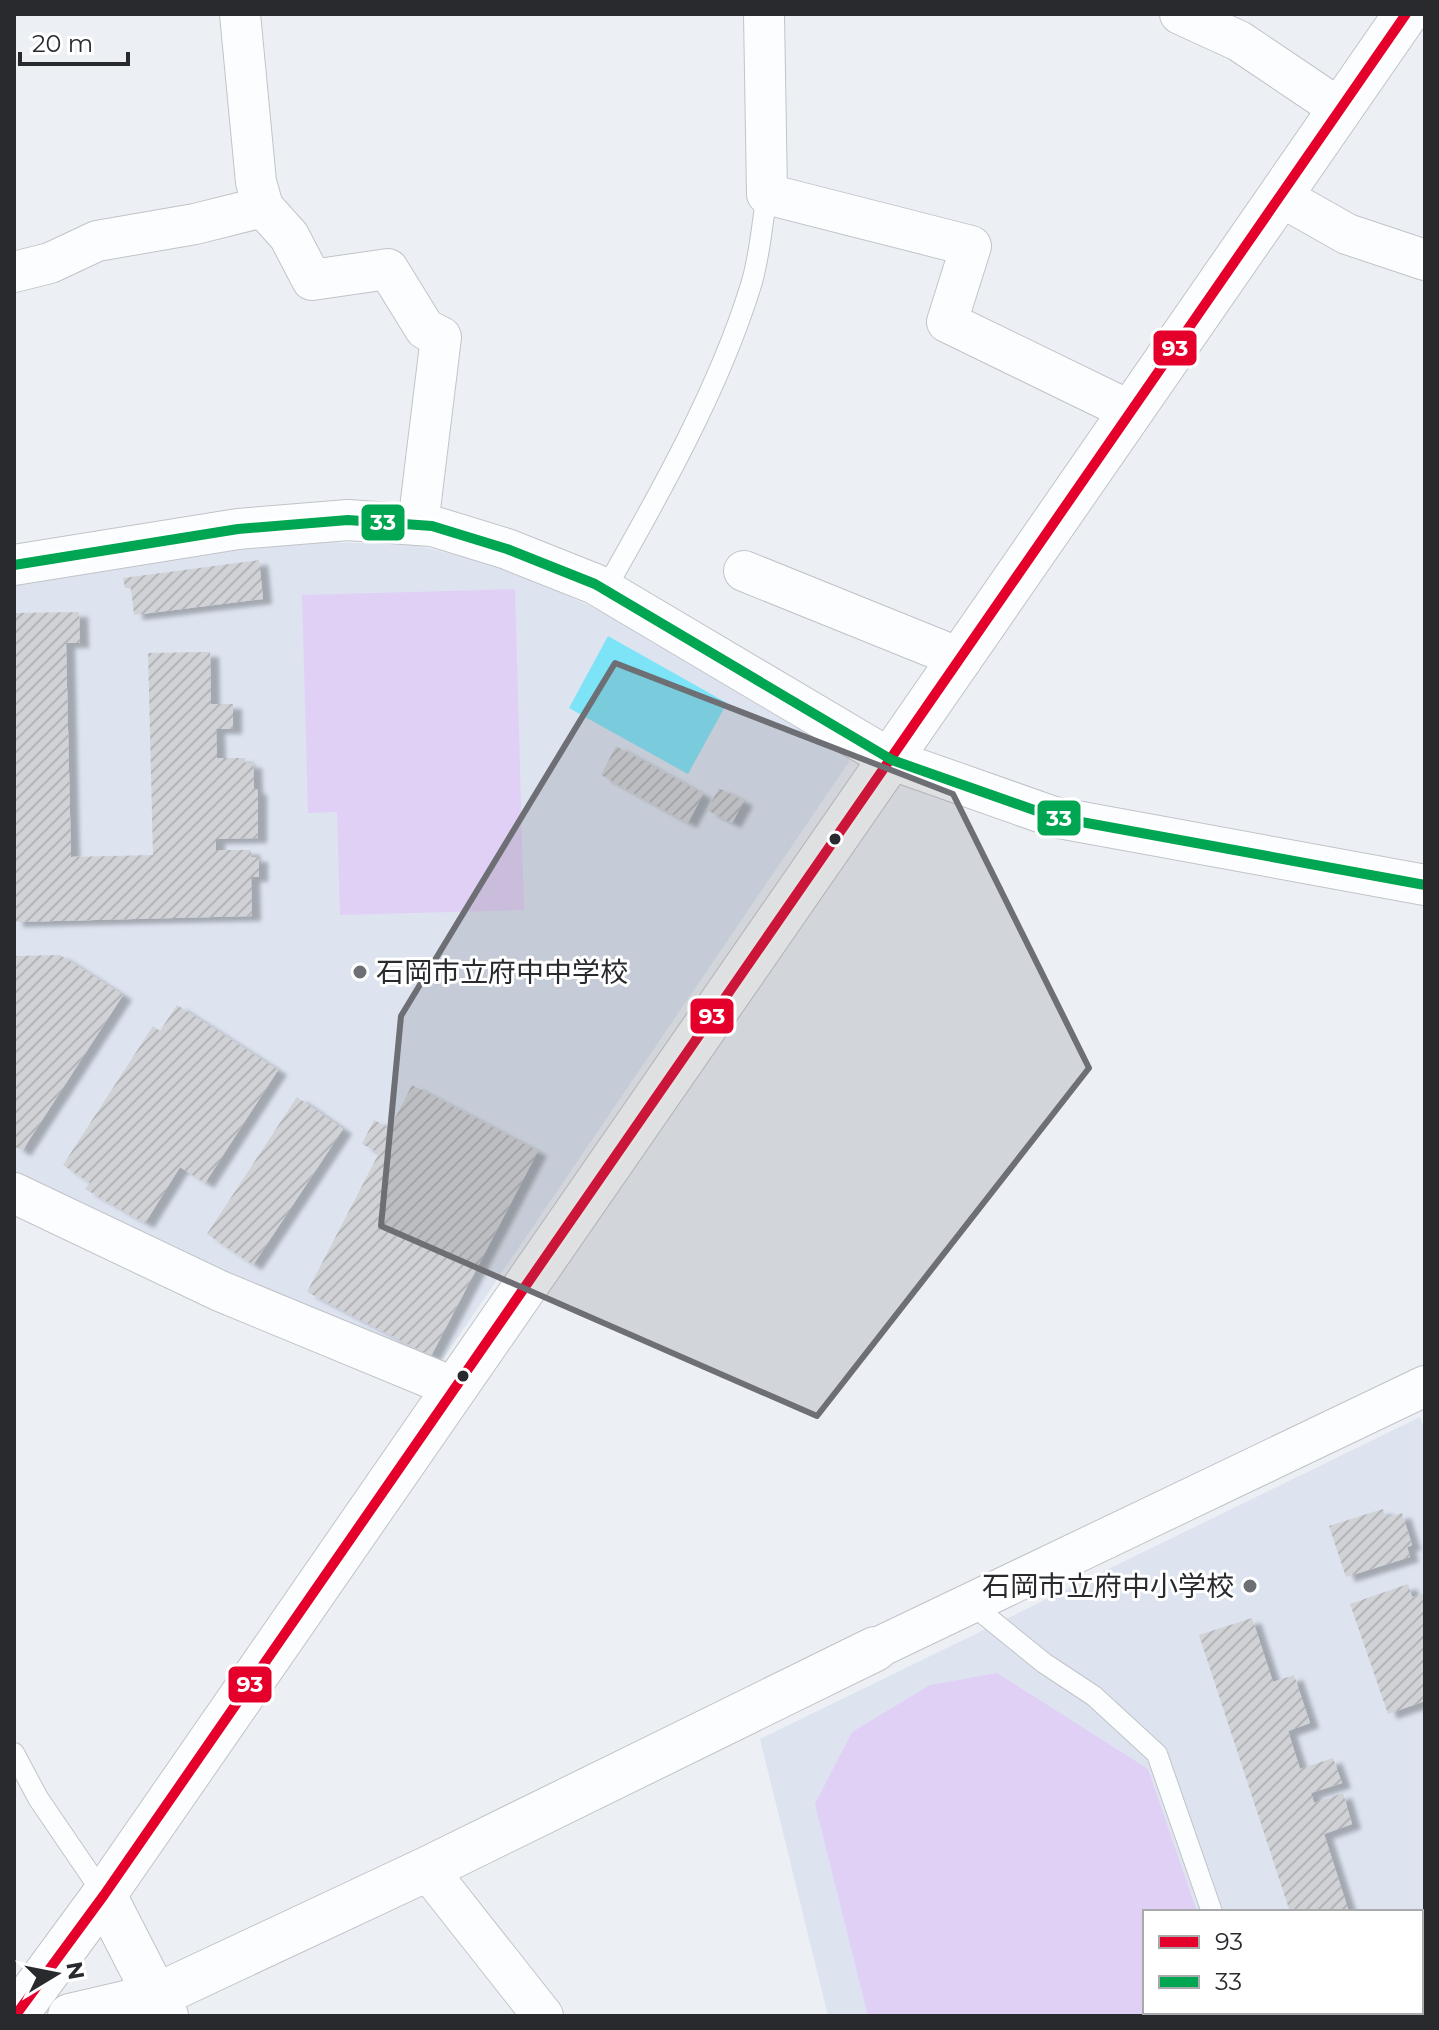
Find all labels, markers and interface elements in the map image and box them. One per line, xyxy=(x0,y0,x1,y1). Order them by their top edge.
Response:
scale bar xyxy=(20,16,128,66)
text: 20 m xyxy=(32,29,93,58)
line badge: 93 xyxy=(1152,329,1198,367)
text: 93 xyxy=(1162,335,1188,362)
line badge: 33 xyxy=(360,503,406,542)
text: 33 xyxy=(369,509,396,536)
line badge: 33 xyxy=(1036,799,1082,837)
text: 33 xyxy=(1045,805,1072,832)
unlabelled marker xyxy=(827,831,843,847)
place label: 石岡市立府中中学校 xyxy=(376,955,628,989)
marker: 石岡市立府中中学校 xyxy=(351,963,369,981)
line badge: 93 xyxy=(689,997,735,1035)
text: 93 xyxy=(699,1003,725,1030)
unlabelled marker xyxy=(455,1368,471,1384)
place label: 石岡市立府中小学校 xyxy=(982,1569,1234,1603)
marker: 石岡市立府中小学校 xyxy=(1241,1577,1259,1595)
line badge: 93 xyxy=(227,1665,273,1704)
text: 93 xyxy=(237,1671,263,1698)
legend xyxy=(1143,1910,1423,2014)
text: 93 xyxy=(1215,1927,1243,1956)
north arrow xyxy=(16,1934,96,2014)
text: N xyxy=(60,1960,90,1982)
text: 33 xyxy=(1215,1967,1242,1996)

